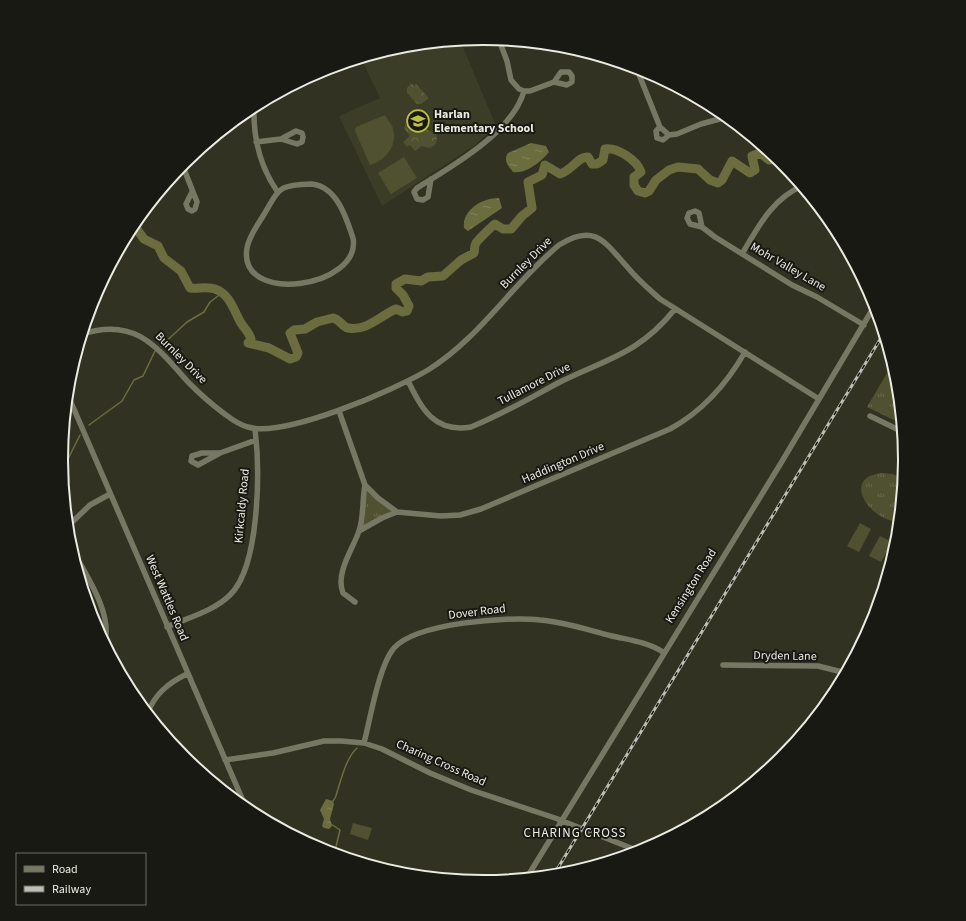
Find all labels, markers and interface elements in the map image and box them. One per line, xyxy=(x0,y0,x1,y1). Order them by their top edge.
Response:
place label: Harlan Elementary School xyxy=(434,106,534,137)
school or university icon: Harlan Elementary School xyxy=(405,108,431,134)
street label: Burnley Drive xyxy=(496,233,556,293)
street label: Mohr Valley Lane xyxy=(747,238,829,296)
street label: Burnley Drive xyxy=(151,328,211,388)
street label: Tullamore Drive xyxy=(495,358,573,410)
street label: Haddington Drive xyxy=(519,438,607,488)
street label: Kirkcaldy Road xyxy=(230,468,254,544)
street label: Kensington Road xyxy=(661,545,721,627)
street label: West Wattles Road xyxy=(141,552,193,644)
street label: Dover Road xyxy=(447,600,507,624)
street label: Dryden Lane xyxy=(753,647,817,665)
street label: Charing Cross Road xyxy=(393,735,489,791)
district label: CHARING CROSS xyxy=(524,824,626,842)
legend xyxy=(16,853,146,905)
text: Road xyxy=(52,861,78,878)
text: Railway xyxy=(52,881,91,898)

